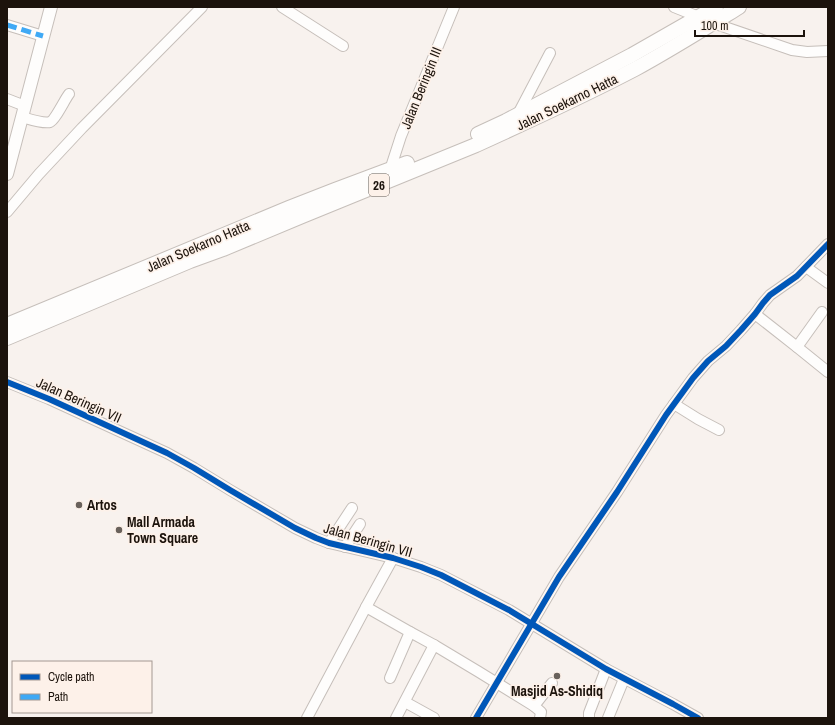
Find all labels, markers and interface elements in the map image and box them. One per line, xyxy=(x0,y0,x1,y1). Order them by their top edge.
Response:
scale bar xyxy=(695,12,804,38)
text: 100 m xyxy=(701,18,728,34)
street label: Jalan Beringin III xyxy=(396,44,446,132)
street label: Jalan Soekarno Hatta xyxy=(513,69,621,134)
road number: 26 xyxy=(369,174,389,196)
street label: Jalan Soekarno Hatta xyxy=(144,216,253,276)
street label: Jalan Beringin VII xyxy=(34,373,124,427)
place label: Artos xyxy=(87,496,117,514)
marker: Artos xyxy=(74,500,84,510)
place label: Mall Armada Town Square xyxy=(127,513,198,547)
street label: Jalan Beringin VII xyxy=(322,519,414,561)
marker: Mall Armada Town Square xyxy=(114,525,124,535)
legend xyxy=(12,661,152,713)
text: Cycle path xyxy=(48,669,95,685)
marker: Masjid As-Shidiq xyxy=(552,671,562,681)
place label: Masjid As-Shidiq xyxy=(511,682,603,700)
text: Path xyxy=(48,689,68,705)

